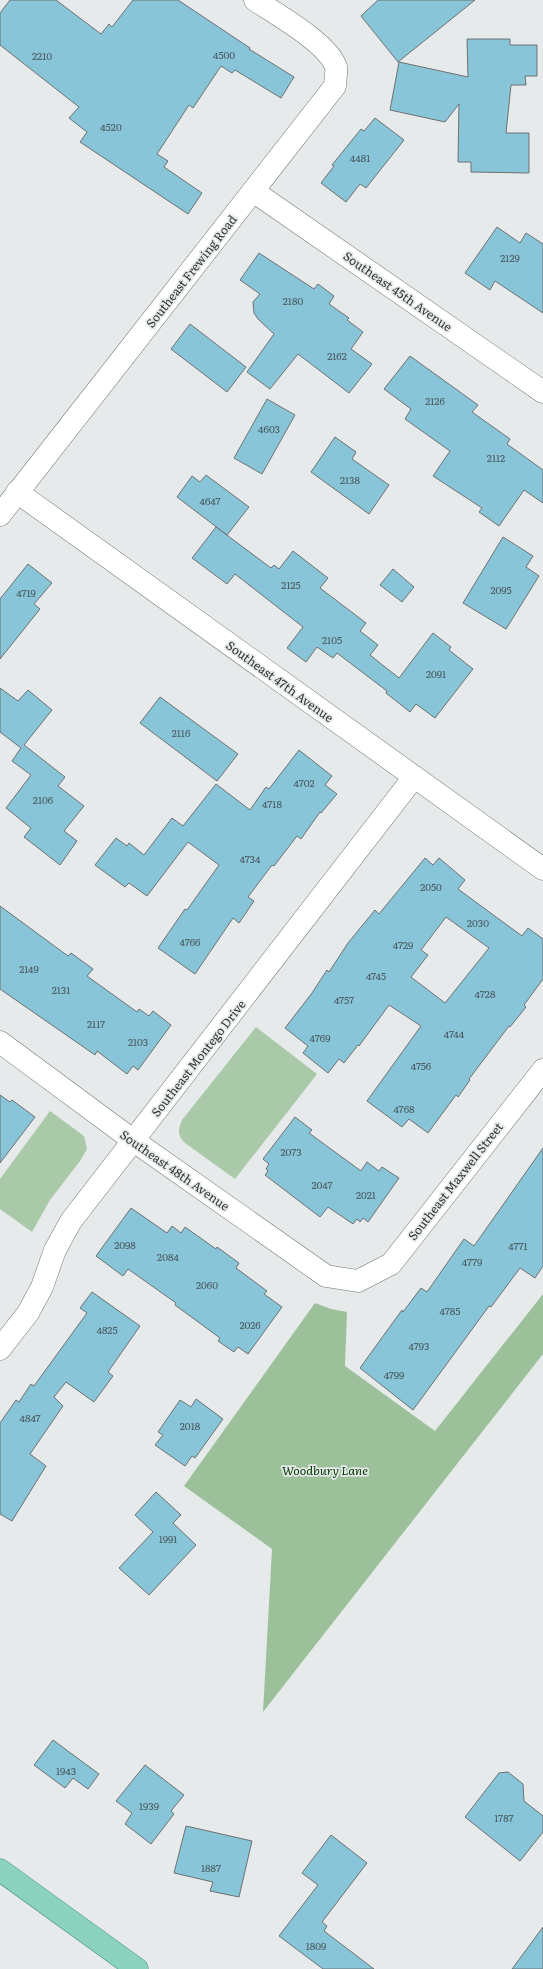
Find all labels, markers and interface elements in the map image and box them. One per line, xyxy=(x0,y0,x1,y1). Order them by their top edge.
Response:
house number: 4500 xyxy=(213,47,235,62)
house number: 2210 xyxy=(32,48,52,63)
house number: 4520 xyxy=(100,119,122,134)
house number: 4481 xyxy=(350,150,370,165)
street label: Southeast Frewing Road xyxy=(141,210,241,331)
street label: Southeast 45th Avenue xyxy=(340,247,456,335)
house number: 2129 xyxy=(500,250,520,265)
house number: 2180 xyxy=(283,293,303,308)
house number: 2162 xyxy=(327,348,347,363)
house number: 2126 xyxy=(425,393,445,408)
house number: 4603 xyxy=(258,421,280,436)
house number: 2112 xyxy=(487,450,505,465)
house number: 2138 xyxy=(340,472,361,487)
house number: 4647 xyxy=(199,493,221,508)
house number: 2125 xyxy=(281,577,301,592)
house number: 2095 xyxy=(490,582,512,597)
house number: 4719 xyxy=(16,585,36,600)
house number: 2105 xyxy=(322,632,342,647)
street label: Southeast 47th Avenue xyxy=(223,636,337,726)
house number: 2091 xyxy=(426,666,446,681)
house number: 2116 xyxy=(172,725,191,740)
house number: 4702 xyxy=(294,775,314,790)
house number: 2106 xyxy=(33,792,54,807)
house number: 4718 xyxy=(262,796,282,811)
house number: 4734 xyxy=(239,851,261,866)
house number: 2050 xyxy=(420,879,442,894)
house number: 2030 xyxy=(467,915,489,930)
house number: 4766 xyxy=(180,934,201,949)
house number: 4729 xyxy=(393,937,413,952)
house number: 2149 xyxy=(19,961,39,976)
house number: 4745 xyxy=(366,968,386,983)
house number: 2131 xyxy=(52,982,70,997)
house number: 4728 xyxy=(475,986,496,1001)
house number: 4757 xyxy=(334,992,354,1007)
street label: Southeast Montego Drive xyxy=(147,996,249,1120)
house number: 2117 xyxy=(87,1016,105,1031)
house number: 4744 xyxy=(444,1026,465,1041)
house number: 4769 xyxy=(310,1030,330,1045)
house number: 2103 xyxy=(128,1034,148,1049)
house number: 4756 xyxy=(411,1058,432,1073)
house number: 4768 xyxy=(393,1101,415,1116)
street label: Southeast Maxwell Street xyxy=(403,1118,507,1244)
street label: Southeast 48th Avenue xyxy=(117,1125,233,1215)
house number: 2073 xyxy=(280,1144,302,1159)
house number: 2047 xyxy=(311,1177,333,1192)
house number: 2021 xyxy=(356,1187,376,1202)
house number: 2098 xyxy=(114,1237,136,1252)
house number: 4771 xyxy=(508,1238,528,1253)
house number: 2084 xyxy=(157,1249,179,1264)
house number: 4779 xyxy=(462,1254,482,1269)
house number: 2060 xyxy=(196,1277,218,1292)
house number: 4785 xyxy=(440,1303,460,1318)
house number: 2026 xyxy=(239,1317,261,1332)
house number: 4825 xyxy=(96,1322,118,1337)
house number: 4793 xyxy=(409,1338,429,1353)
house number: 4799 xyxy=(384,1367,404,1382)
house number: 4847 xyxy=(19,1410,41,1425)
house number: 2018 xyxy=(180,1418,201,1433)
park label: Woodbury Lane xyxy=(282,1461,368,1479)
house number: 1991 xyxy=(159,1531,177,1546)
house number: 1943 xyxy=(56,1763,76,1778)
house number: 1939 xyxy=(139,1798,159,1813)
house number: 1787 xyxy=(494,1810,514,1825)
house number: 1887 xyxy=(201,1860,221,1875)
house number: 1809 xyxy=(306,1938,326,1953)

